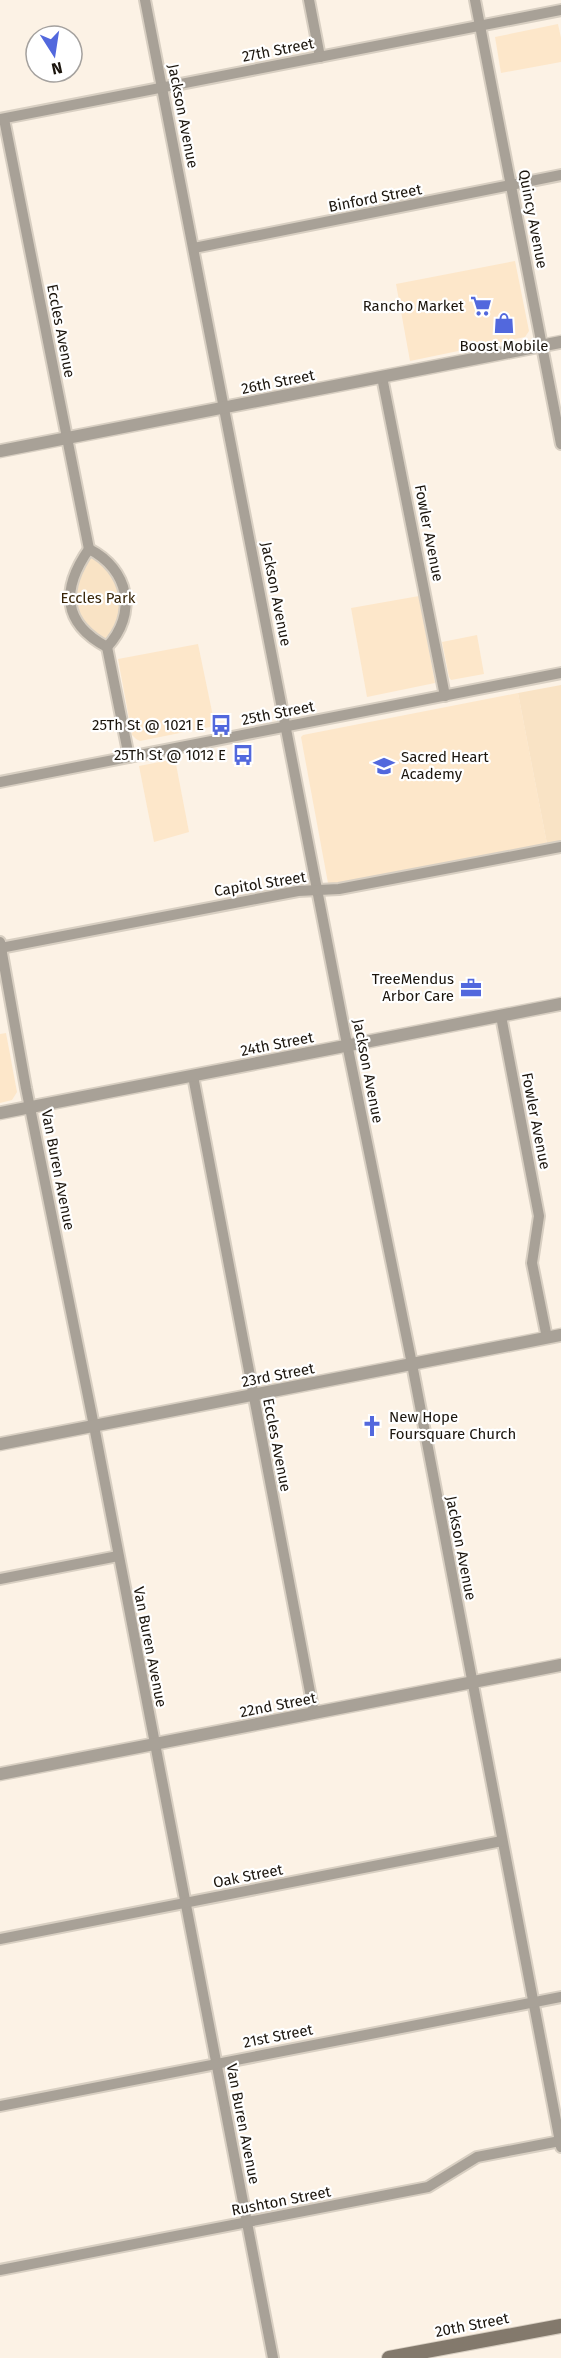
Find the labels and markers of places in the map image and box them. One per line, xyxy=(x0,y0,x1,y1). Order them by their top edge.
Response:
supermarket icon: Rancho Market xyxy=(469,294,493,318)
place label: Rancho Market xyxy=(363,297,465,315)
shop icon: Boost Mobile xyxy=(492,311,516,335)
place label: Boost Mobile xyxy=(459,337,549,355)
bus stop icon: 25Th St @ 1021 E xyxy=(209,713,233,737)
place label: 25Th St @ 1021 E xyxy=(92,716,204,734)
bus stop icon: 25Th St @ 1012 E xyxy=(231,743,255,767)
place label: 25Th St @ 1012 E xyxy=(114,746,226,764)
place label: Sacred Heart Academy xyxy=(401,748,489,783)
school or university icon: Sacred Heart Academy xyxy=(372,754,396,778)
place label: TreeMendus Arbor Care xyxy=(372,970,454,1005)
office icon: TreeMendus Arbor Care xyxy=(459,976,483,1000)
place label: New Hope Foursquare Church xyxy=(389,1408,516,1443)
church icon: New Hope Foursquare Church xyxy=(360,1414,384,1438)

